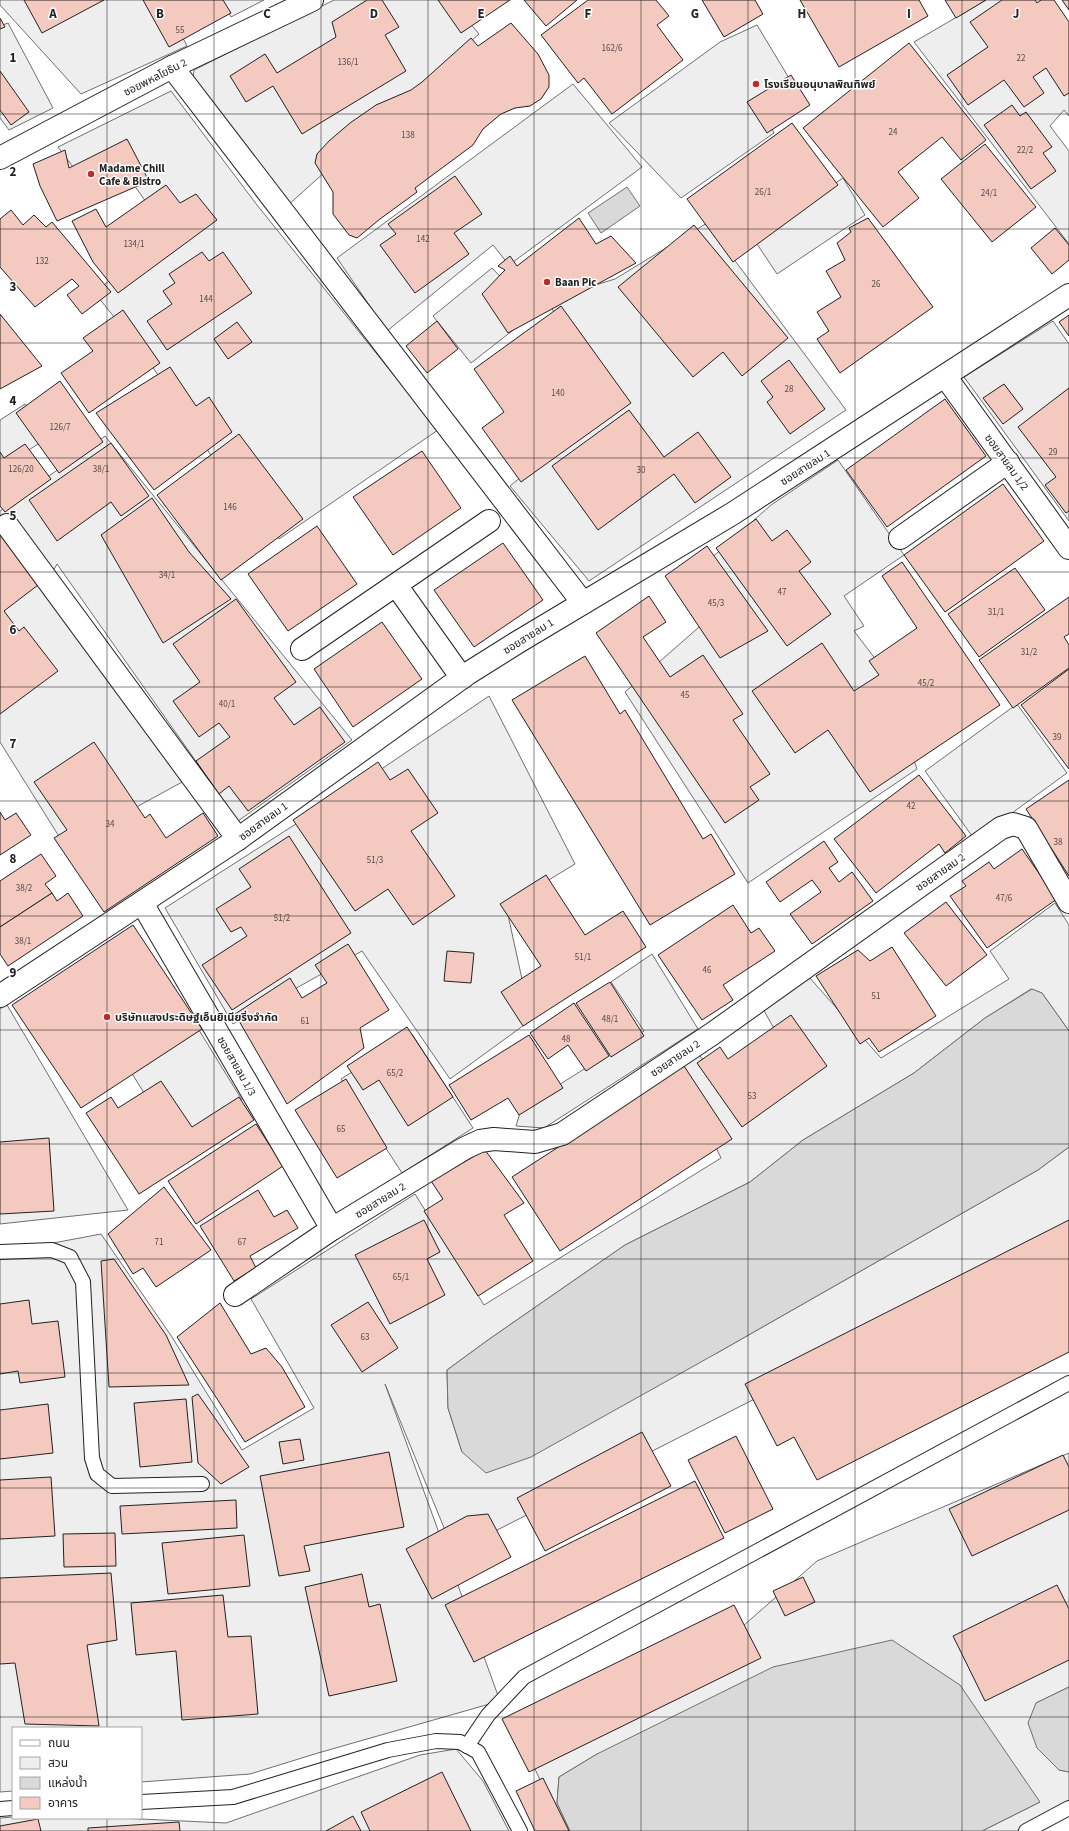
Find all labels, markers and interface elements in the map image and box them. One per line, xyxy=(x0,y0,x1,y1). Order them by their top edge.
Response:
text: A xyxy=(48,5,57,23)
text: B xyxy=(156,5,164,23)
text: C xyxy=(263,5,271,23)
text: D xyxy=(370,5,378,23)
text: E xyxy=(477,5,485,23)
text: F xyxy=(585,5,592,23)
text: G xyxy=(691,5,699,23)
text: H xyxy=(798,5,806,23)
text: I xyxy=(907,5,911,23)
text: J xyxy=(1013,5,1019,23)
house number: 55 xyxy=(176,24,185,37)
house number: 162/6 xyxy=(601,42,623,55)
text: 1 xyxy=(10,49,17,67)
house number: 22 xyxy=(1017,52,1026,65)
street label: ซอยพหลโยธิน 2 xyxy=(121,55,190,100)
house number: 136/1 xyxy=(337,56,359,69)
place label: โรงเรียนอนุบาลพิณทิพย์ xyxy=(764,77,875,92)
marker: โรงเรียนอนุบาลพิณทิพย์ xyxy=(751,79,761,89)
house number: 24 xyxy=(889,126,898,139)
house number: 138 xyxy=(401,129,415,142)
house number: 22/2 xyxy=(1017,144,1034,157)
place label: Madame Chill Cafe & Bistro xyxy=(99,161,165,189)
text: 2 xyxy=(10,163,17,181)
marker: Madame Chill Cafe & Bistro xyxy=(86,169,96,179)
house number: 26/1 xyxy=(755,186,771,199)
house number: 24/1 xyxy=(981,187,997,200)
house number: 142 xyxy=(416,233,430,246)
house number: 134/1 xyxy=(123,238,145,251)
house number: 132 xyxy=(35,255,49,268)
place label: Baan Pic xyxy=(555,275,596,290)
marker: Baan Pic xyxy=(542,277,552,287)
text: 3 xyxy=(10,278,17,296)
house number: 26 xyxy=(872,278,881,291)
house number: 144 xyxy=(199,293,213,306)
house number: 28 xyxy=(785,383,794,396)
house number: 140 xyxy=(551,387,565,400)
text: 4 xyxy=(10,392,17,410)
house number: 126/7 xyxy=(49,421,71,434)
street label: ซอยสายลม 1/2 xyxy=(981,431,1032,494)
street label: ซอยสายลม 1 xyxy=(777,446,833,489)
house number: 29 xyxy=(1049,446,1058,459)
house number: 126/20 xyxy=(8,463,34,476)
house number: 38/1 xyxy=(93,463,109,476)
house number: 30 xyxy=(637,464,646,477)
house number: 146 xyxy=(223,501,237,514)
text: 5 xyxy=(10,507,17,525)
house number: 34/1 xyxy=(159,569,175,582)
house number: 47 xyxy=(778,586,787,599)
house number: 45/3 xyxy=(708,597,725,610)
house number: 31/1 xyxy=(988,606,1004,619)
street label: ซอยสายลม 1 xyxy=(500,615,556,658)
text: 6 xyxy=(10,621,17,639)
house number: 31/2 xyxy=(1021,646,1038,659)
house number: 45/2 xyxy=(918,677,935,690)
house number: 45 xyxy=(681,689,690,702)
house number: 40/1 xyxy=(219,698,235,711)
house number: 39 xyxy=(1053,731,1062,744)
text: 7 xyxy=(10,735,17,753)
street label: ซอยสายลม 1 xyxy=(236,799,291,844)
house number: 42 xyxy=(907,800,916,813)
house number: 34 xyxy=(106,818,115,831)
house number: 38 xyxy=(1054,836,1063,849)
text: 8 xyxy=(10,850,17,868)
street label: ซอยสายลม 2 xyxy=(913,850,968,895)
house number: 51/3 xyxy=(367,854,384,867)
house number: 38/2 xyxy=(16,882,33,895)
house number: 47/6 xyxy=(996,892,1013,905)
house number: 51/2 xyxy=(274,912,291,925)
house number: 38/1 xyxy=(15,935,31,948)
house number: 51/1 xyxy=(575,951,591,964)
text: 9 xyxy=(10,964,17,982)
house number: 46 xyxy=(703,964,712,977)
house number: 51 xyxy=(872,990,880,1003)
place label: บริษัทแสงประดิษฐ์เอ็นยิเนียริ่งจำกัด xyxy=(115,1010,278,1025)
marker: บริษัทแสงประดิษฐ์เอ็นยิเนียริ่งจำกัด xyxy=(102,1012,112,1022)
house number: 48/1 xyxy=(602,1013,618,1026)
house number: 61 xyxy=(301,1015,309,1028)
house number: 48 xyxy=(562,1033,571,1046)
street label: ซอยสายลม 1/3 xyxy=(214,1034,260,1099)
street label: ซอยสายลม 2 xyxy=(647,1036,703,1081)
house number: 65/2 xyxy=(387,1067,404,1080)
house number: 53 xyxy=(748,1090,757,1103)
house number: 65 xyxy=(337,1123,346,1136)
street label: ซอยสายลม 2 xyxy=(352,1179,408,1222)
house number: 71 xyxy=(155,1236,163,1249)
house number: 67 xyxy=(238,1236,247,1249)
house number: 65/1 xyxy=(393,1271,409,1284)
house number: 63 xyxy=(361,1331,370,1344)
legend xyxy=(12,1727,142,1819)
text: ถนน xyxy=(48,1735,70,1752)
text: สวน xyxy=(48,1755,68,1772)
text: แหล่งน้ำ xyxy=(48,1774,87,1792)
text: อาคาร xyxy=(48,1795,78,1812)

